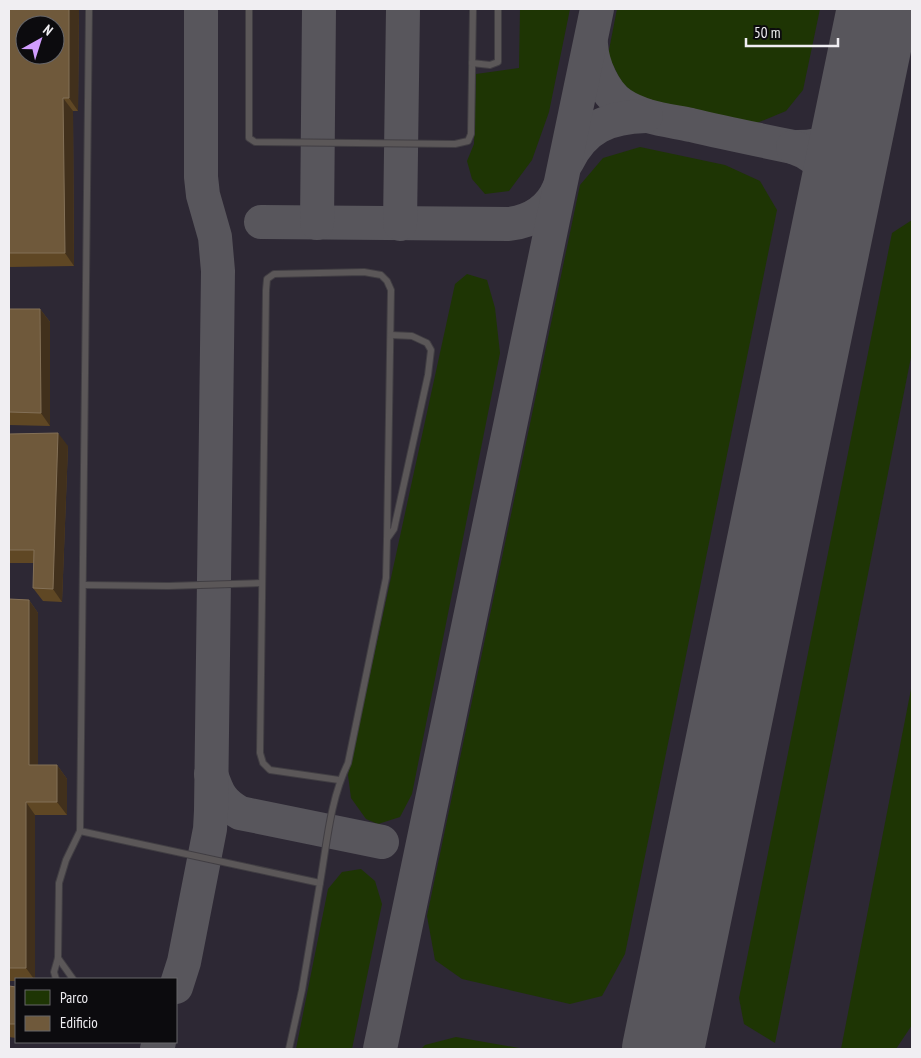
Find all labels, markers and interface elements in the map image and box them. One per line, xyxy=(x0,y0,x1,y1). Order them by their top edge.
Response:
north arrow xyxy=(15,15,65,65)
scale bar xyxy=(746,15,838,47)
text: N xyxy=(40,21,57,39)
text: 50 m xyxy=(754,23,780,42)
legend xyxy=(15,978,178,1043)
text: Parco xyxy=(60,988,88,1007)
text: Edificio xyxy=(60,1013,98,1032)

